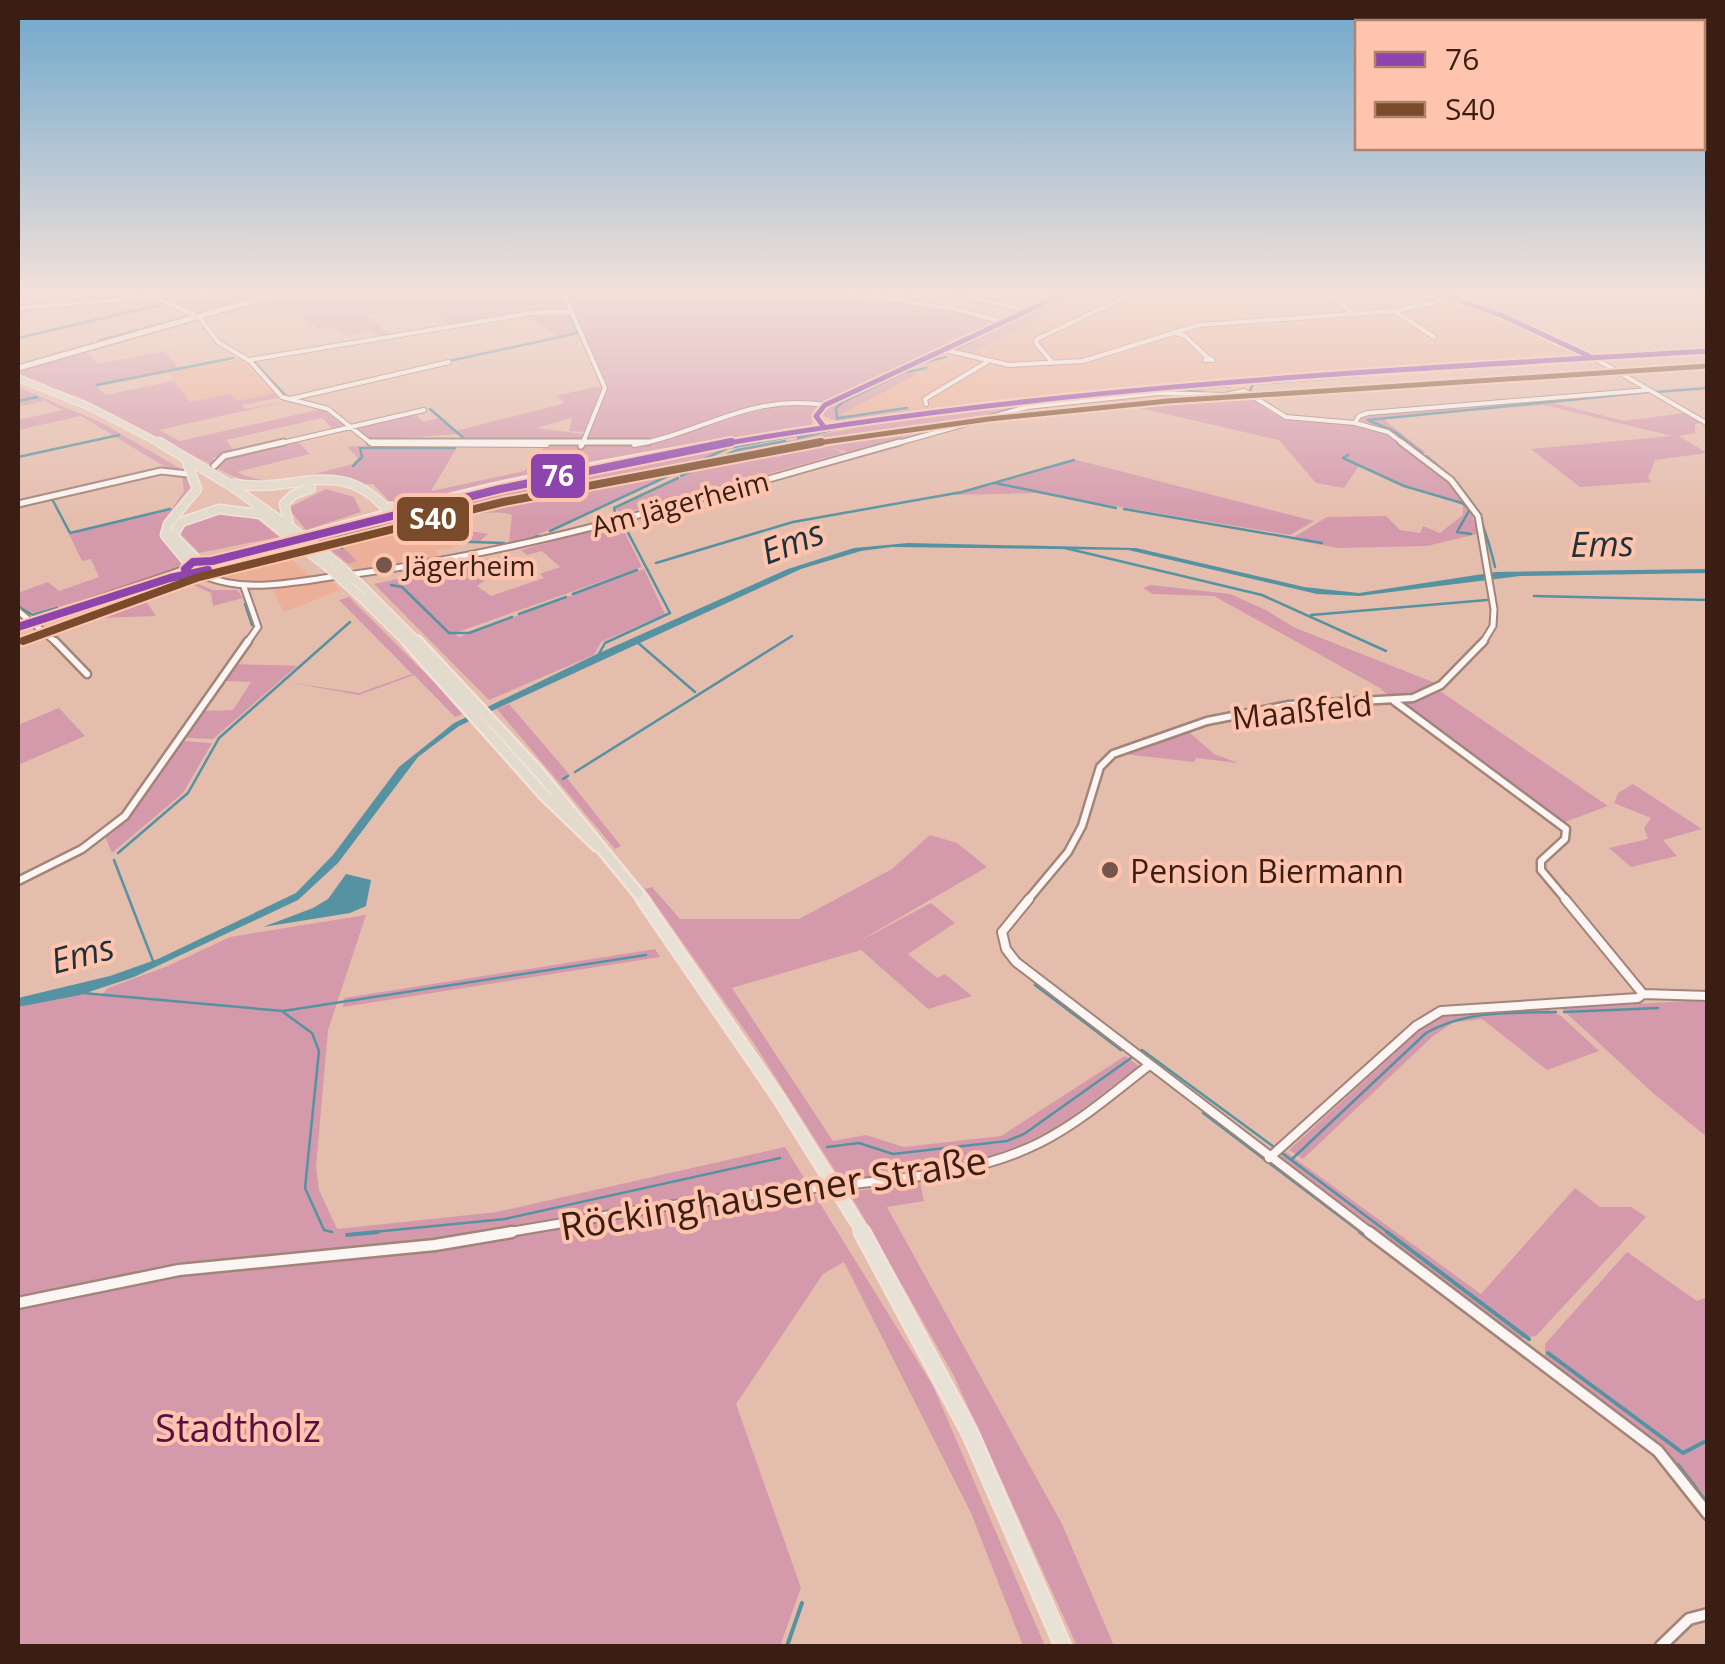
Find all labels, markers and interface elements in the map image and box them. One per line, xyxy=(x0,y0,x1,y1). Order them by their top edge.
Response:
legend xyxy=(1355,20,1705,150)
text: 76 xyxy=(1445,38,1479,79)
text: S40 xyxy=(1445,88,1496,129)
line badge: 76 xyxy=(529,452,587,500)
text: 76 xyxy=(542,456,574,494)
street label: Am Jägerheim xyxy=(587,461,773,545)
line badge: S40 xyxy=(395,495,471,543)
text: S40 xyxy=(409,499,457,537)
water label: Ems xyxy=(754,508,830,574)
water label: Ems xyxy=(1570,519,1634,567)
place label: Jägerheim xyxy=(401,546,535,584)
marker: Jägerheim xyxy=(373,554,395,576)
street label: Maaßfeld xyxy=(1230,681,1374,739)
place label: Pension Biermann xyxy=(1130,849,1404,892)
marker: Pension Biermann xyxy=(1099,859,1121,881)
water label: Ems xyxy=(45,922,119,984)
street label: Röckinghausener Straße xyxy=(556,1133,990,1251)
park label: Stadtholz xyxy=(155,1401,321,1453)

